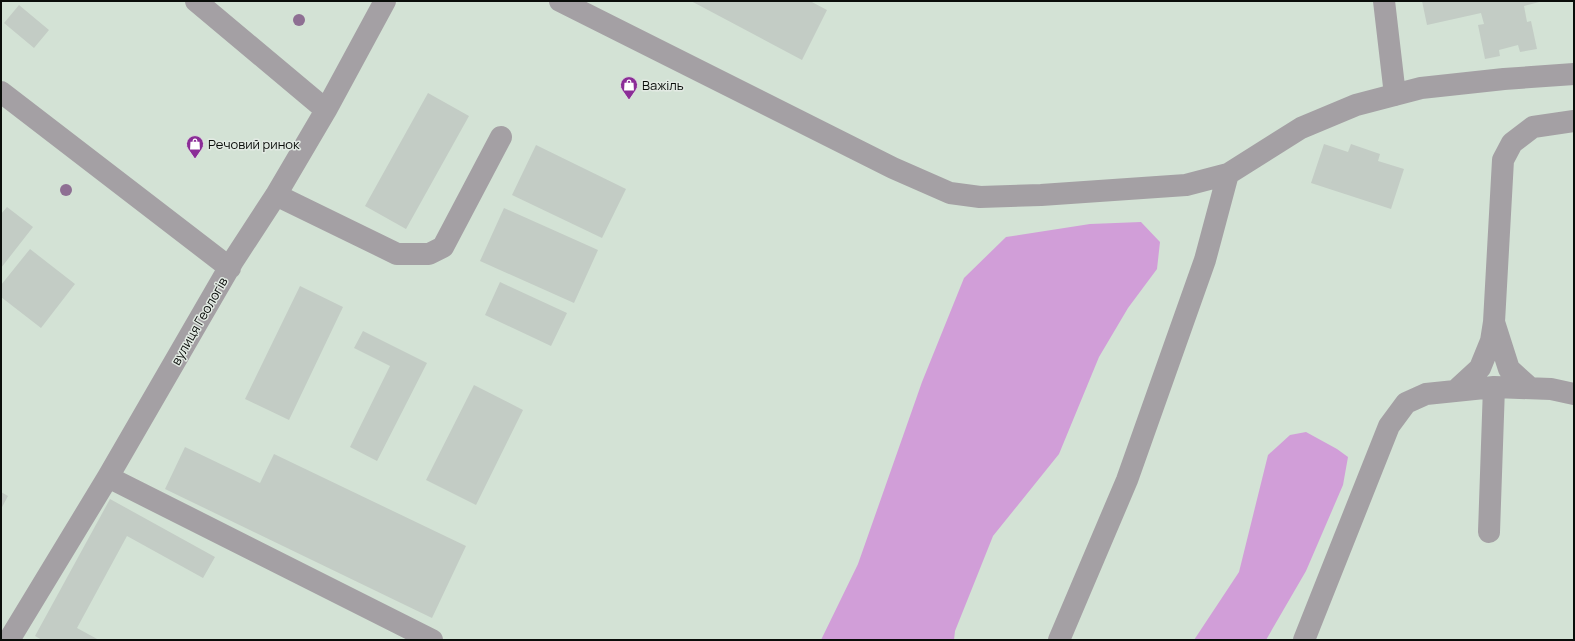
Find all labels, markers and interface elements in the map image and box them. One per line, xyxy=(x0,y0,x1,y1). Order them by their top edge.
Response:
shop icon: Важіль xyxy=(619,75,639,100)
place label: Важіль xyxy=(642,76,684,94)
shop icon: Речовий ринок xyxy=(185,134,205,159)
place label: Речовий ринок xyxy=(208,135,300,153)
street label: вулиця Геологів xyxy=(167,274,231,368)

